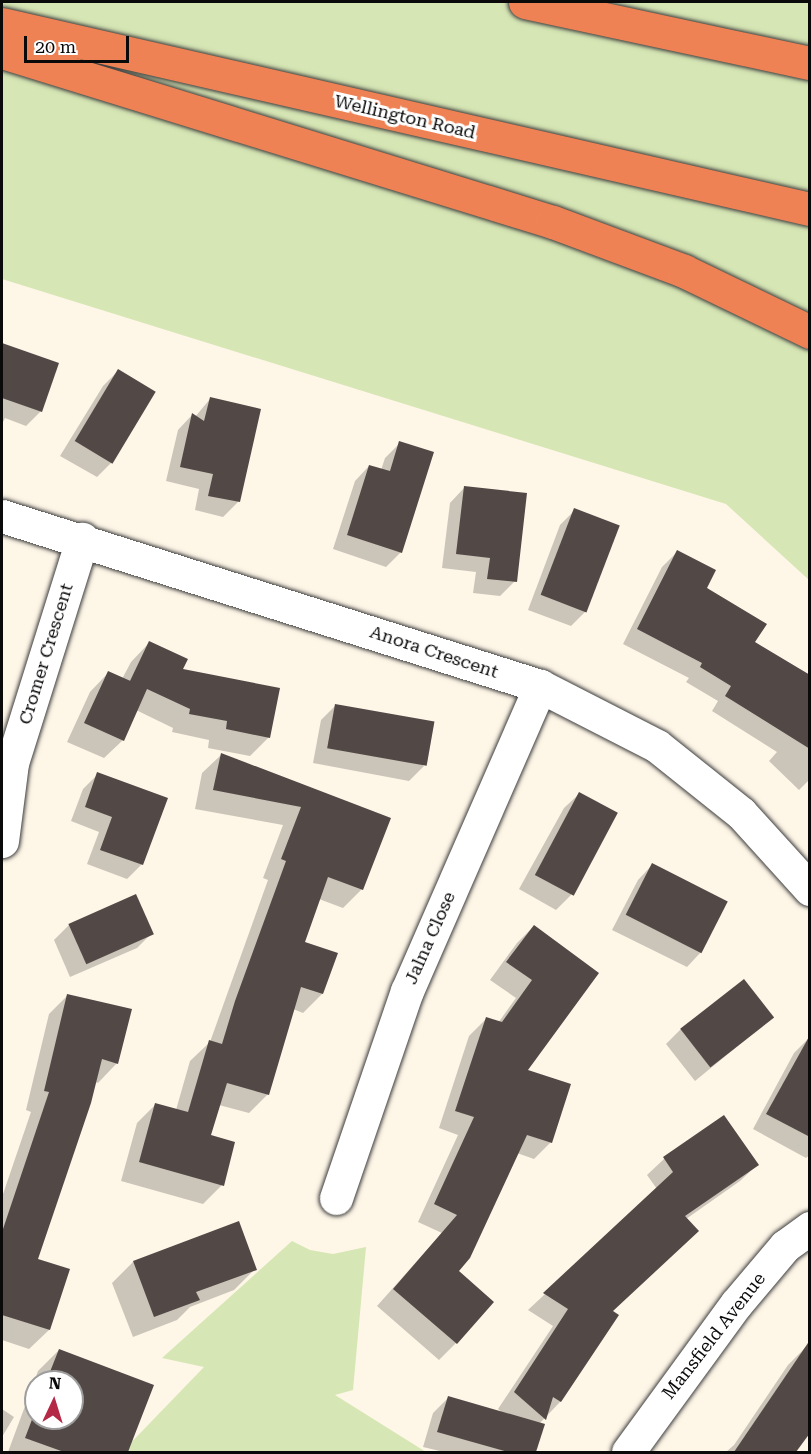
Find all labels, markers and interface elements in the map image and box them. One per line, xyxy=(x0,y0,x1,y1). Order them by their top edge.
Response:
scale bar xyxy=(27,24,132,62)
text: 20 m xyxy=(35,36,76,57)
street label: Wellington Road xyxy=(332,90,478,144)
street label: Cromer Crescent xyxy=(14,581,78,727)
street label: Anora Crescent xyxy=(367,621,501,683)
street label: Jalna Close xyxy=(400,888,460,988)
street label: Mansfield Avenue xyxy=(658,1268,770,1404)
north arrow xyxy=(24,1370,84,1430)
text: N xyxy=(48,1374,62,1393)

